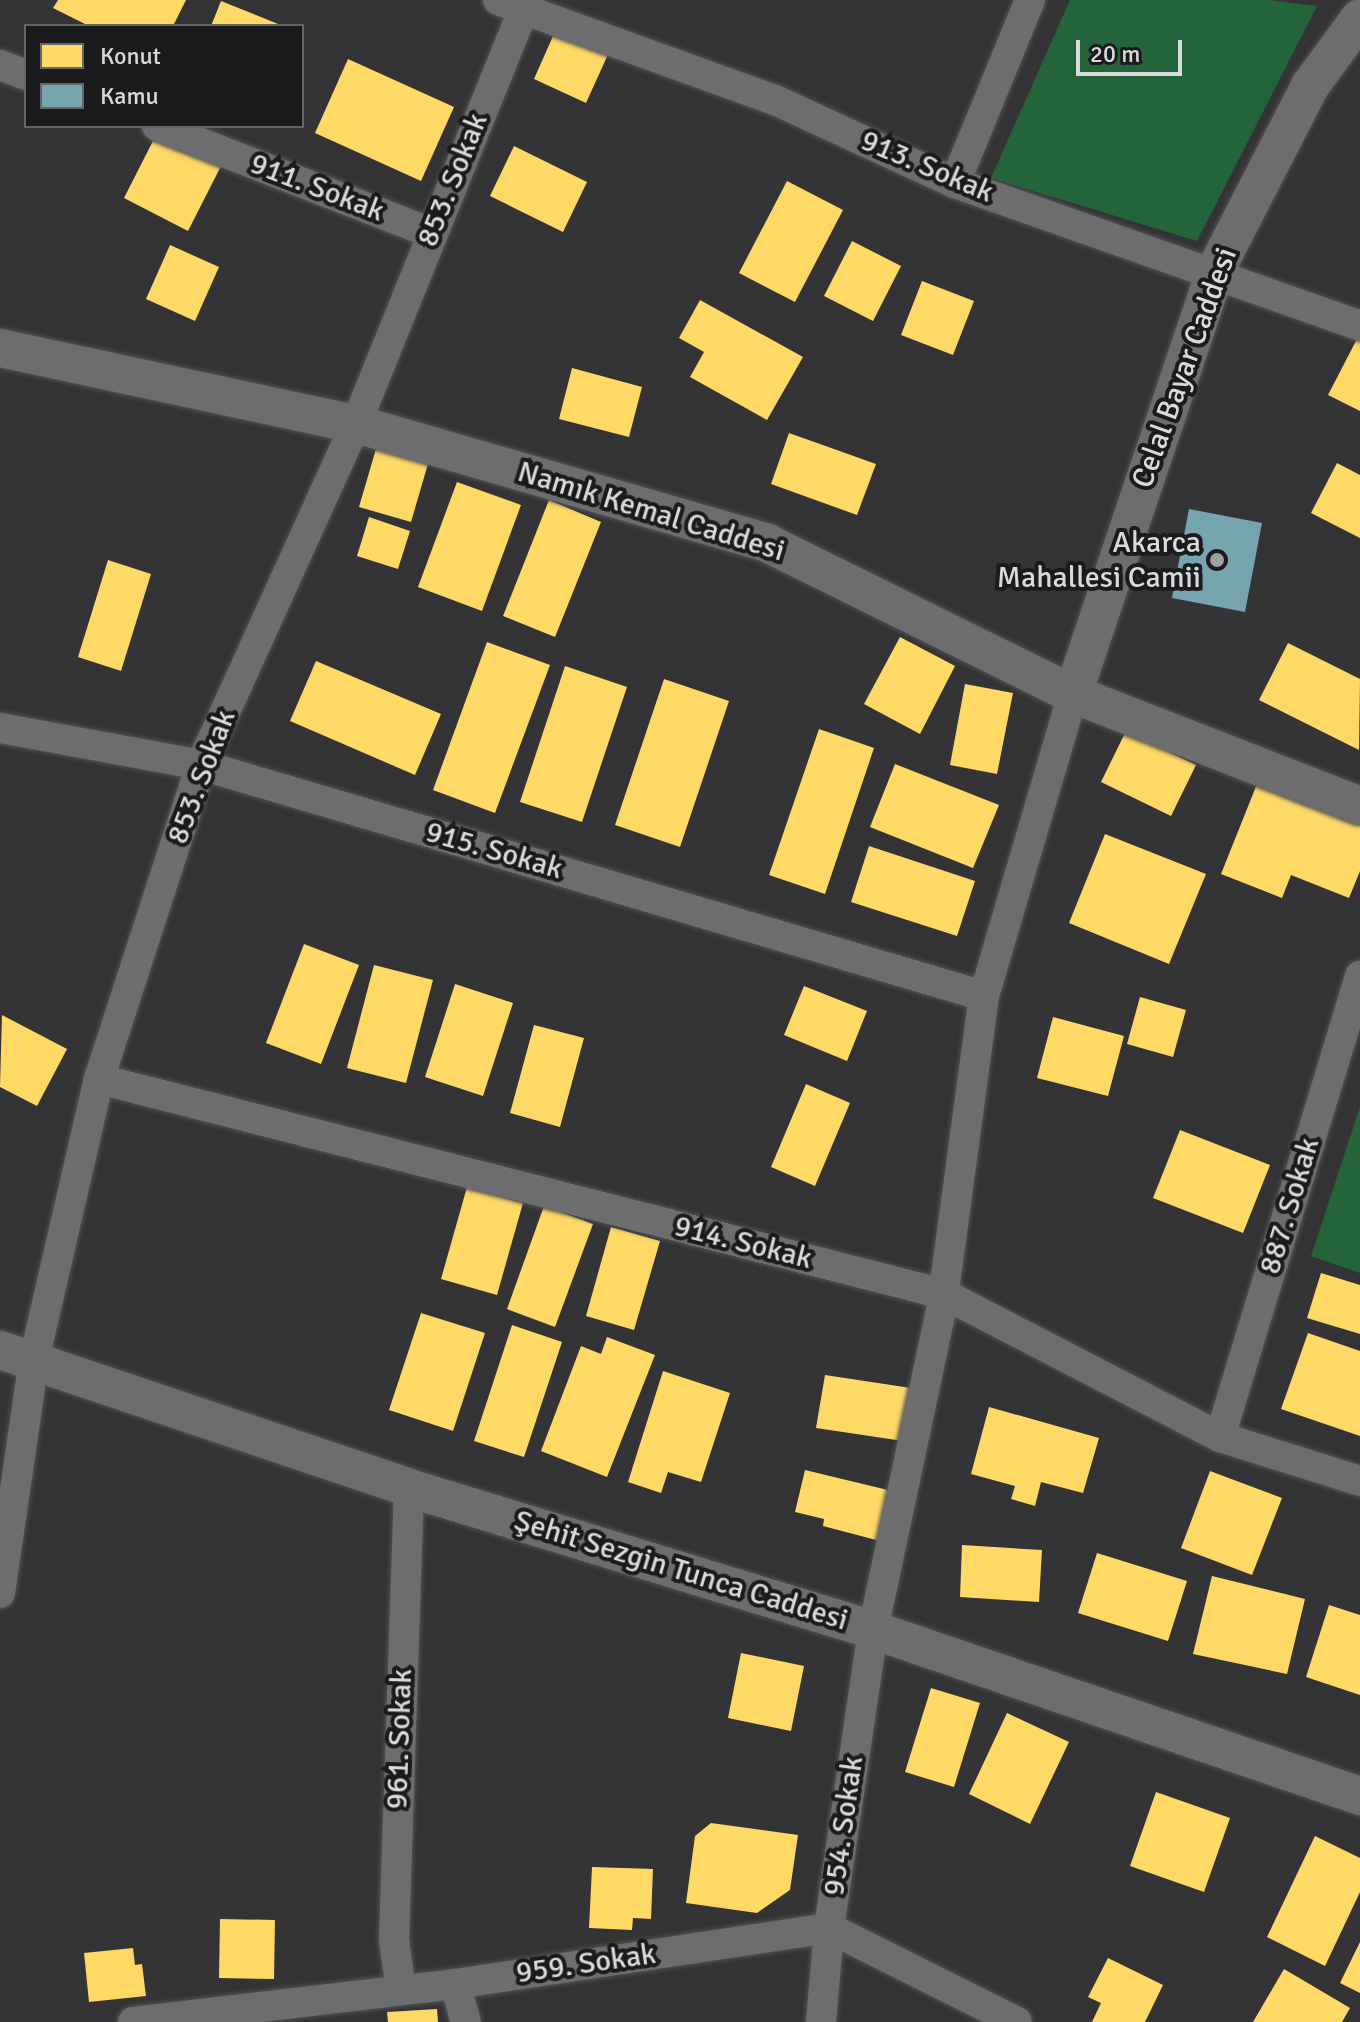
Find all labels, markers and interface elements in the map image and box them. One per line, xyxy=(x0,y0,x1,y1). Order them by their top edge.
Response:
legend xyxy=(24,24,304,128)
scale bar xyxy=(1080,24,1186,74)
text: 20 m xyxy=(1090,39,1140,69)
text: Konut xyxy=(100,41,161,71)
text: Kamu xyxy=(100,81,159,111)
street label: 853. Sokak xyxy=(410,108,496,252)
street label: 913. Sokak xyxy=(855,123,999,211)
street label: 911. Sokak xyxy=(245,146,389,230)
street label: Celal Bayar Caddesi xyxy=(1125,243,1245,493)
street label: Namık Kemal Caddesi xyxy=(513,454,789,570)
place label: Akarca Mahallesi Camii xyxy=(997,525,1201,596)
marker: Akarca Mahallesi Camii xyxy=(1208,551,1226,569)
street label: 853. Sokak xyxy=(160,705,244,849)
street label: 915. Sokak xyxy=(421,814,567,888)
street label: 887. Sokak xyxy=(1252,1133,1328,1279)
street label: 914. Sokak xyxy=(670,1209,816,1277)
street label: Şehit Sezgin Tunca Caddesi xyxy=(510,1503,852,1639)
street label: 961. Sokak xyxy=(380,1668,420,1810)
street label: 954. Sokak xyxy=(816,1754,872,1898)
street label: 959. Sokak xyxy=(514,1936,658,1992)

